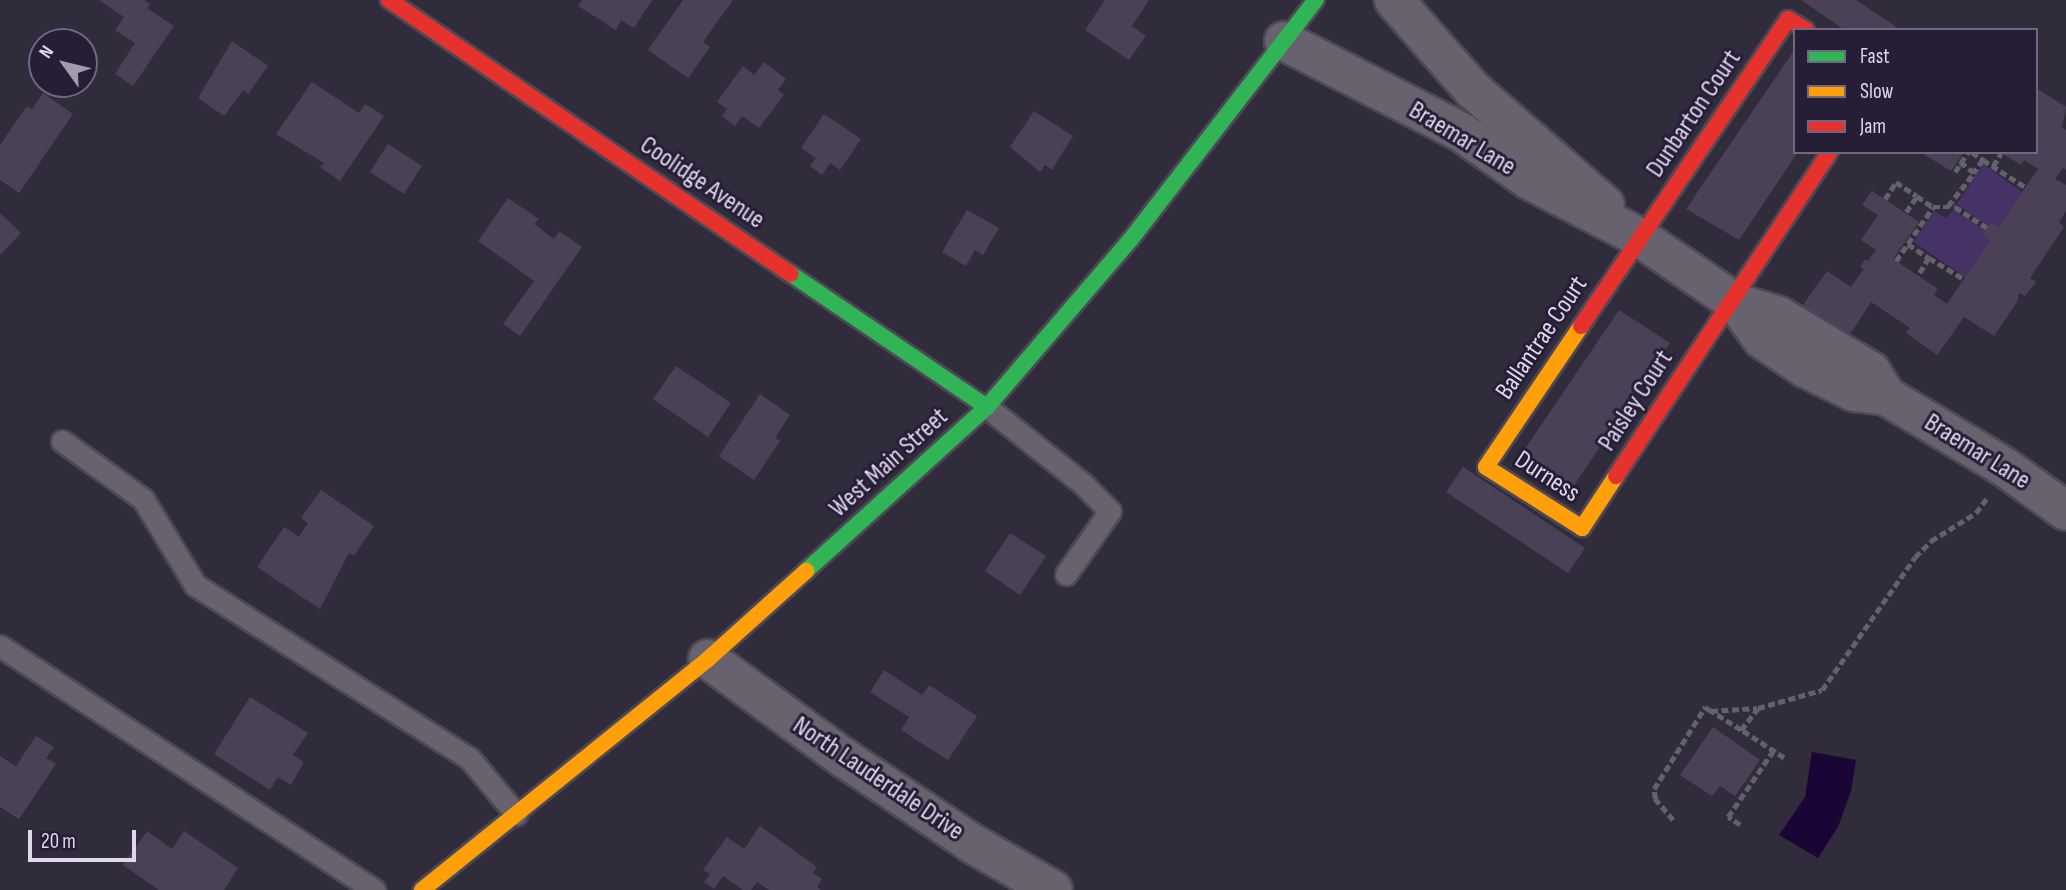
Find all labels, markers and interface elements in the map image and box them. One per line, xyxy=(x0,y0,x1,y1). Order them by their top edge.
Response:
north arrow xyxy=(28,28,98,98)
legend xyxy=(1793,28,2038,154)
text: N xyxy=(34,41,59,63)
street label: Dunbarton Court xyxy=(1640,44,1748,184)
text: Fast xyxy=(1860,44,1890,69)
text: Slow xyxy=(1860,79,1893,104)
street label: Braemar Lane xyxy=(1403,95,1521,183)
text: Jam xyxy=(1860,114,1886,139)
street label: Coolidge Avenue xyxy=(634,130,770,236)
street label: Ballantrae Court xyxy=(1489,270,1595,406)
street label: Paisley Court xyxy=(1592,345,1680,457)
street label: West Main Street xyxy=(823,402,955,524)
street label: Braemar Lane xyxy=(1918,407,2036,497)
street label: Durness xyxy=(1509,445,1585,509)
street label: North Lauderdale Drive xyxy=(787,710,969,848)
scale bar xyxy=(32,816,140,860)
text: 20 m xyxy=(41,829,76,854)

